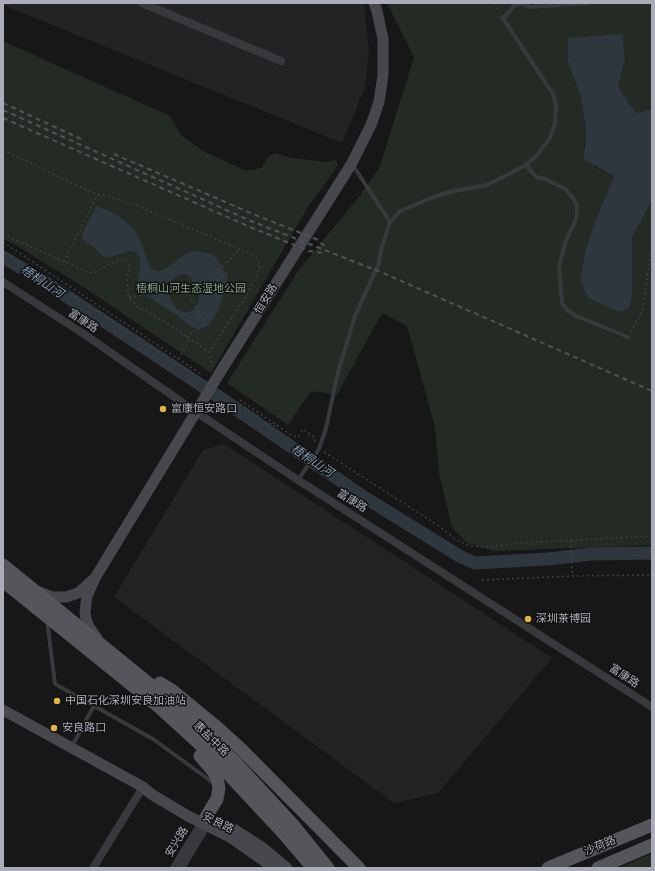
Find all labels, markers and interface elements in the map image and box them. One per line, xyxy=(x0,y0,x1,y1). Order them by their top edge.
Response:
water label: 梧桐山河 xyxy=(18,263,66,301)
park label: 梧桐山河生态湿地公园 xyxy=(136,282,246,296)
street label: 恒安路 xyxy=(252,282,280,316)
street label: 富康路 xyxy=(66,306,100,336)
place label: 富康恒安路口 xyxy=(171,402,237,416)
marker: 富康恒安路口 xyxy=(158,404,168,414)
water label: 梧桐山河 xyxy=(288,442,336,480)
street label: 富康路 xyxy=(335,487,369,515)
place label: 深圳茶博园 xyxy=(536,612,591,626)
marker: 深圳茶博园 xyxy=(523,614,533,624)
street label: 富康路 xyxy=(607,661,641,691)
place label: 中国石化深圳安良加油站 xyxy=(65,694,186,708)
marker: 中国石化深圳安良加油站 xyxy=(52,696,62,706)
street label: 惠盐中路 xyxy=(191,719,231,759)
place label: 安良路口 xyxy=(62,721,106,735)
marker: 安良路口 xyxy=(49,723,59,733)
street label: 安良路 xyxy=(200,810,236,836)
street label: 安兴路 xyxy=(163,824,191,860)
street label: 沙荷路 xyxy=(582,833,618,859)

